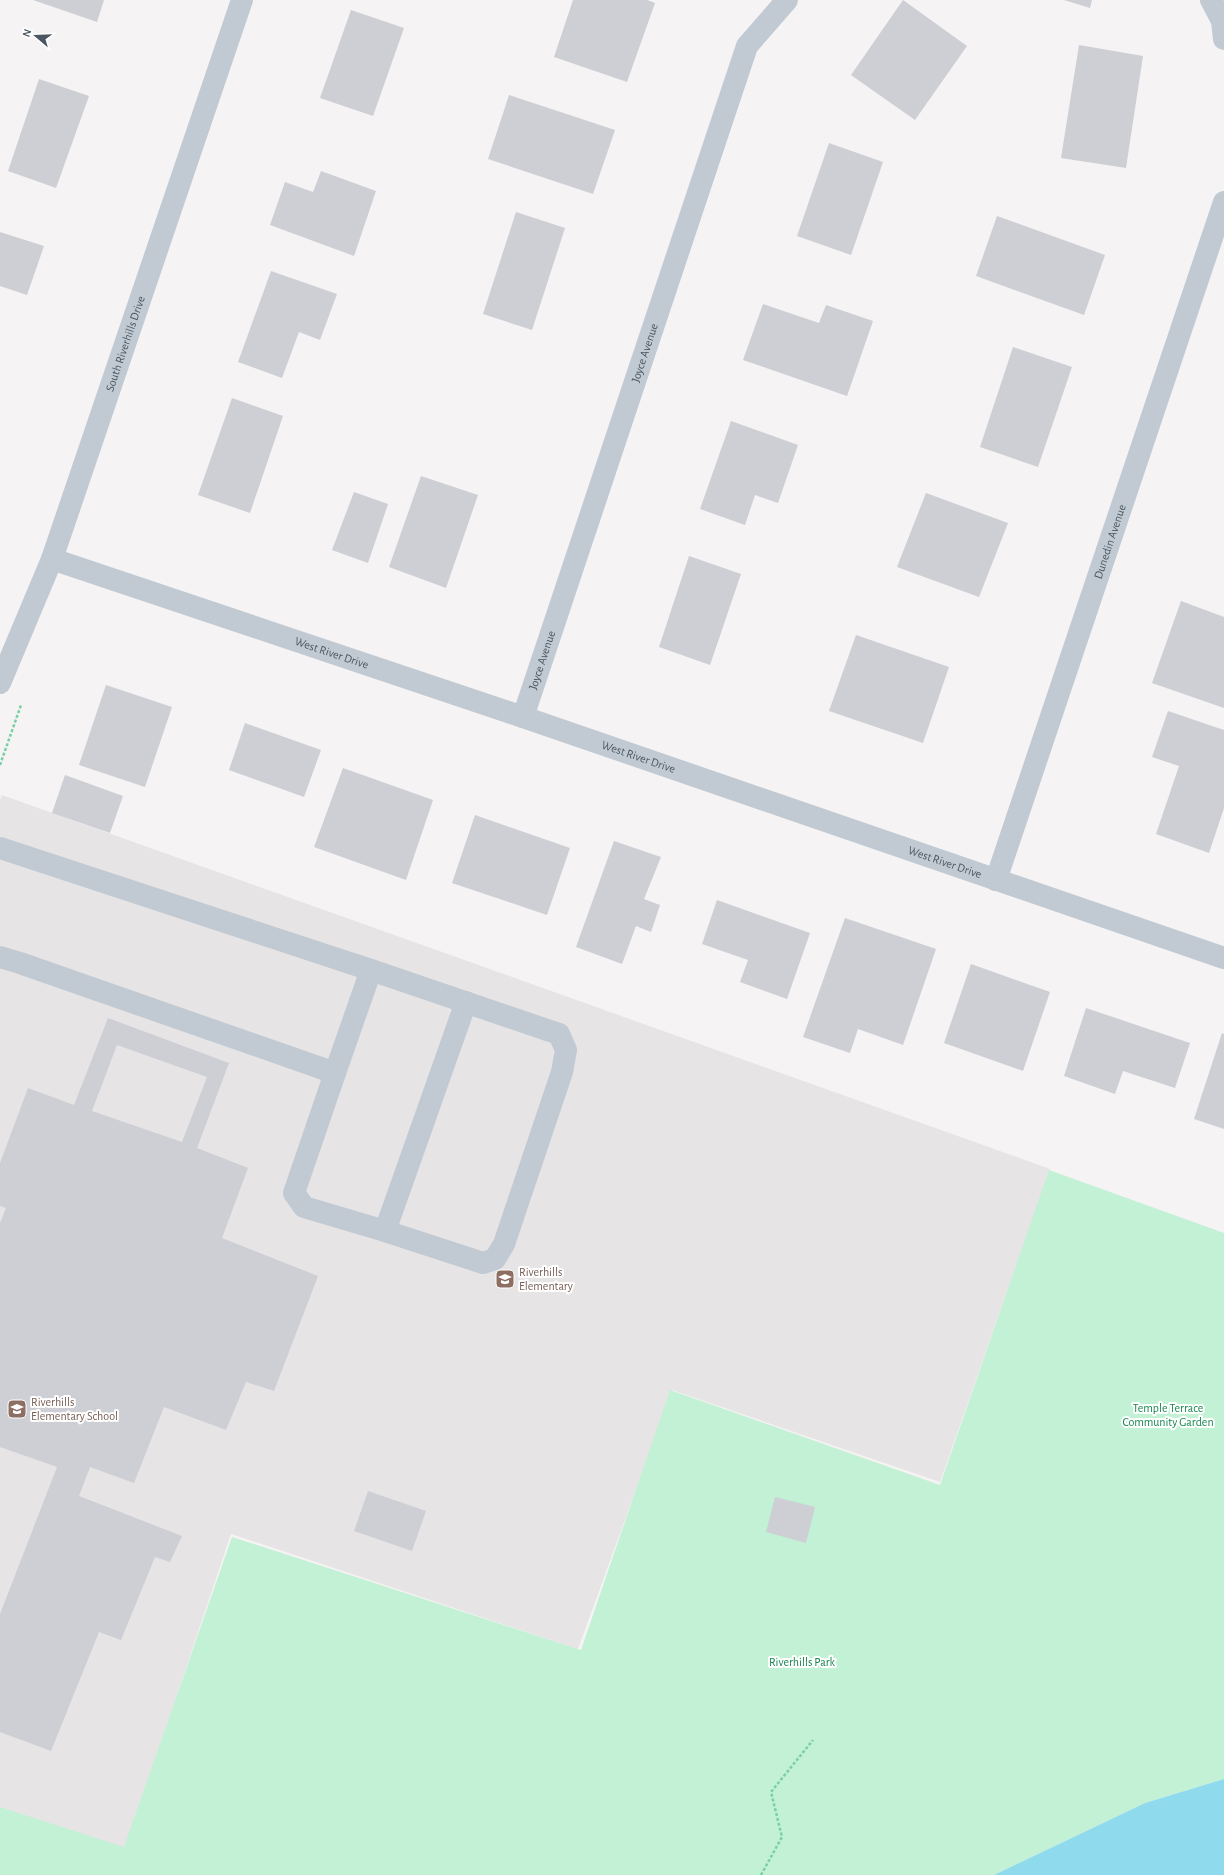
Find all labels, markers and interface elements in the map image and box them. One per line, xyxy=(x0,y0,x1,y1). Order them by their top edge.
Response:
north arrow xyxy=(16,16,56,56)
text: N xyxy=(21,27,33,38)
street label: South Riverhills Drive xyxy=(103,294,147,393)
street label: Joyce Avenue xyxy=(629,322,660,384)
street label: Dunedin Avenue xyxy=(1092,503,1128,580)
street label: Joyce Avenue xyxy=(527,629,557,691)
street label: West River Drive xyxy=(293,635,370,671)
street label: West River Drive xyxy=(600,739,677,775)
street label: West River Drive xyxy=(907,844,983,880)
place label: Riverhills Elementary xyxy=(519,1266,573,1293)
school or university icon: Riverhills Elementary xyxy=(494,1268,516,1290)
place label: Riverhills Elementary School xyxy=(31,1396,118,1423)
school or university icon: Riverhills Elementary School xyxy=(6,1398,28,1420)
park label: Temple Terrace Community Garden xyxy=(1122,1402,1214,1429)
park label: Riverhills Park xyxy=(769,1656,836,1668)

